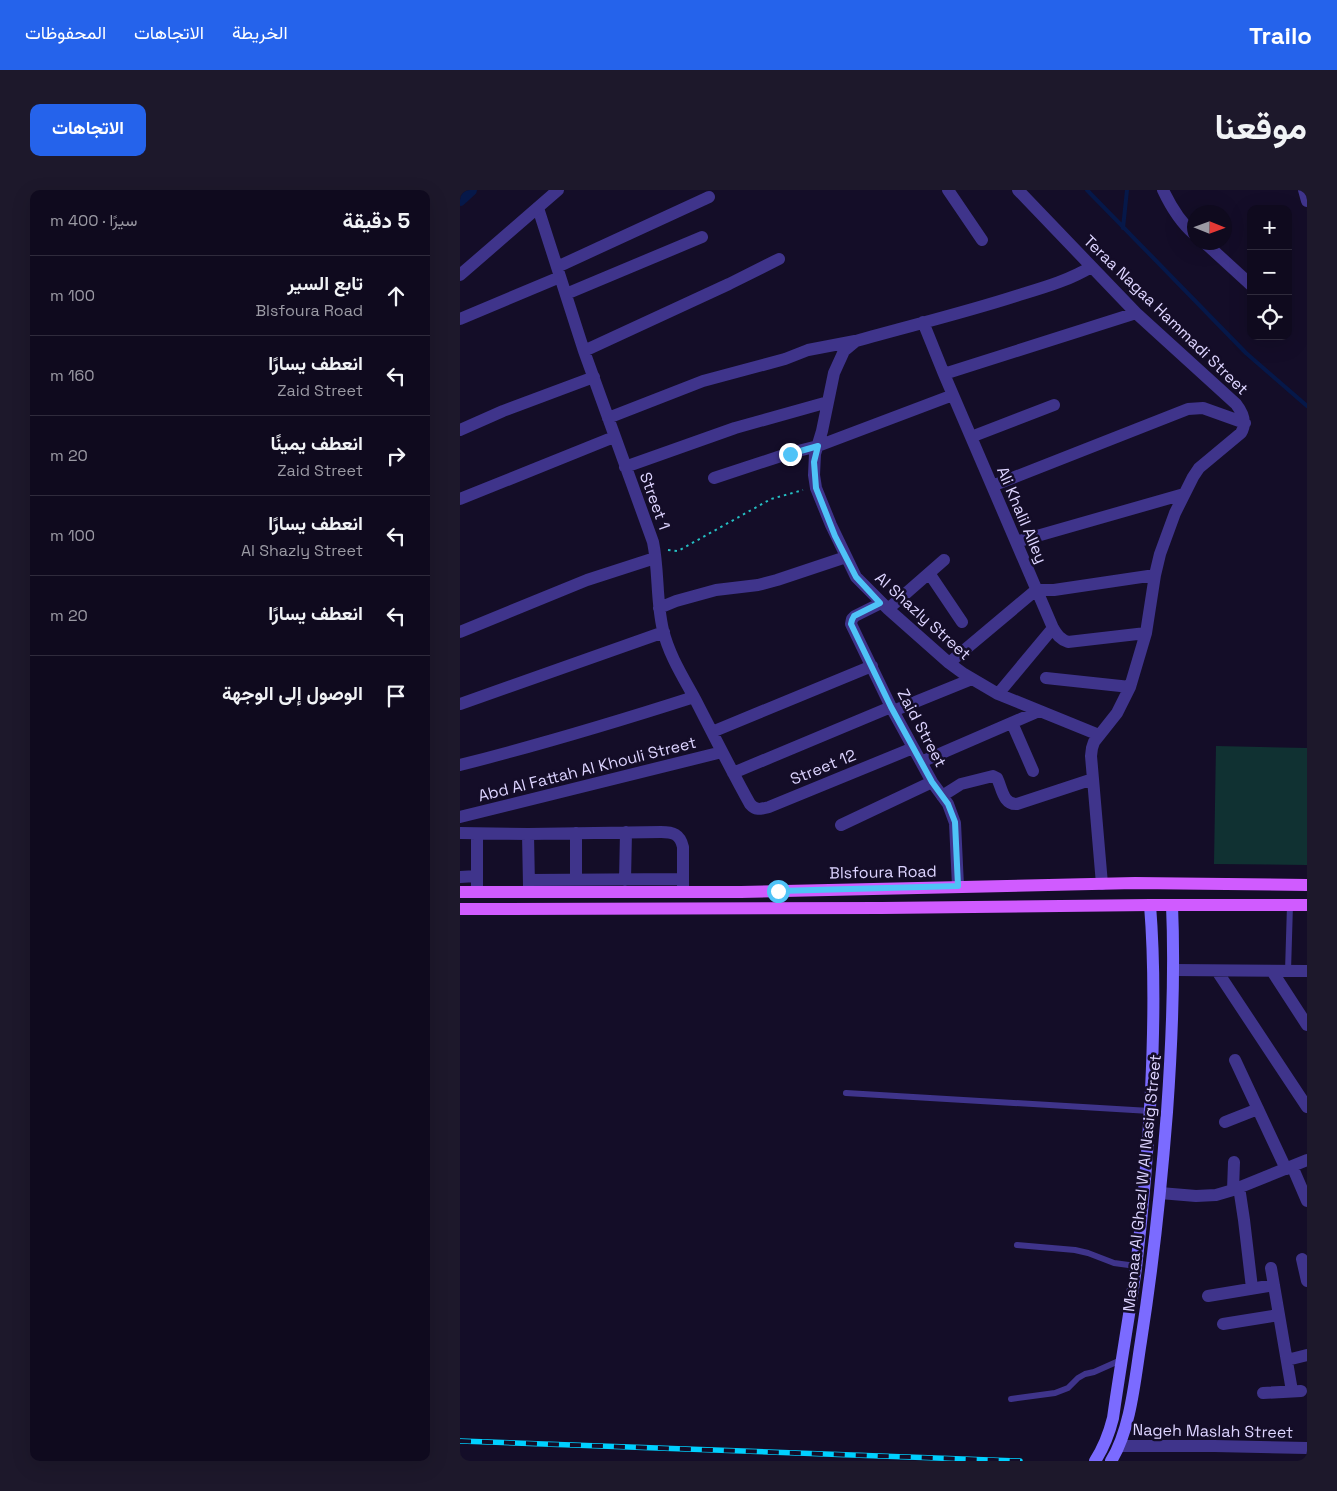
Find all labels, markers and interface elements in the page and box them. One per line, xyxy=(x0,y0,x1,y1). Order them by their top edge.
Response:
text: Trailo xyxy=(1249,20,1312,51)
text: المحفوظات xyxy=(25,21,106,44)
text: الاتجاهات xyxy=(134,21,204,44)
text: الخريطة xyxy=(232,21,288,44)
button: الاتجاهات xyxy=(30,104,146,156)
text: موقعنا xyxy=(1214,105,1307,149)
north arrow xyxy=(1187,205,1232,250)
map controls xyxy=(1247,205,1292,340)
button: + xyxy=(1247,205,1292,250)
text: 5 دقيقة xyxy=(343,207,410,234)
text: سيرًا · 400 m xyxy=(50,210,137,231)
street label: Teraa Nagaa Hammadi Street xyxy=(1079,231,1253,399)
button: − xyxy=(1247,250,1292,295)
text: تابع السير xyxy=(287,271,363,296)
icon: ahead xyxy=(382,282,410,310)
text: 100 m xyxy=(50,285,95,306)
button: locate xyxy=(1247,295,1292,340)
text: Blsfoura Road xyxy=(256,300,363,321)
text: انعطف يسارًا xyxy=(268,351,363,376)
icon: left xyxy=(382,362,410,390)
text: 160 m xyxy=(50,365,95,386)
text: Zaid Street xyxy=(277,380,363,401)
text: انعطف يمينًا xyxy=(271,431,363,456)
icon: right xyxy=(382,442,410,470)
route end xyxy=(779,443,802,466)
text: 20 m xyxy=(50,445,88,466)
text: Zaid Street xyxy=(277,460,363,481)
street label: Ali Khalil Alley xyxy=(992,463,1052,567)
street label: Street 1 xyxy=(635,469,675,533)
text: انعطف يسارًا xyxy=(268,511,363,536)
icon: left xyxy=(382,522,410,550)
text: 100 m xyxy=(50,525,95,546)
text: Al Shazly Street xyxy=(241,540,363,561)
street label: Al Shazly Street xyxy=(871,567,975,665)
text: انعطف يسارًا xyxy=(268,601,363,626)
icon: left xyxy=(382,602,410,630)
text: 20 m xyxy=(50,605,88,626)
text: الوصول إلى الوجهة xyxy=(222,681,363,706)
icon: arrive xyxy=(382,682,410,710)
street label: Zaid Street xyxy=(893,685,951,771)
street label: Abd Al Fattah Al Khouli Street xyxy=(476,732,698,806)
street label: Street 12 xyxy=(787,744,859,790)
street label: Blsfoura Road xyxy=(829,861,937,883)
route start xyxy=(767,880,790,903)
street label: Masnaa Al Ghazl W Al Nasig Street xyxy=(1118,1053,1166,1313)
street label: Nageh Maslah Street xyxy=(1133,1419,1293,1443)

